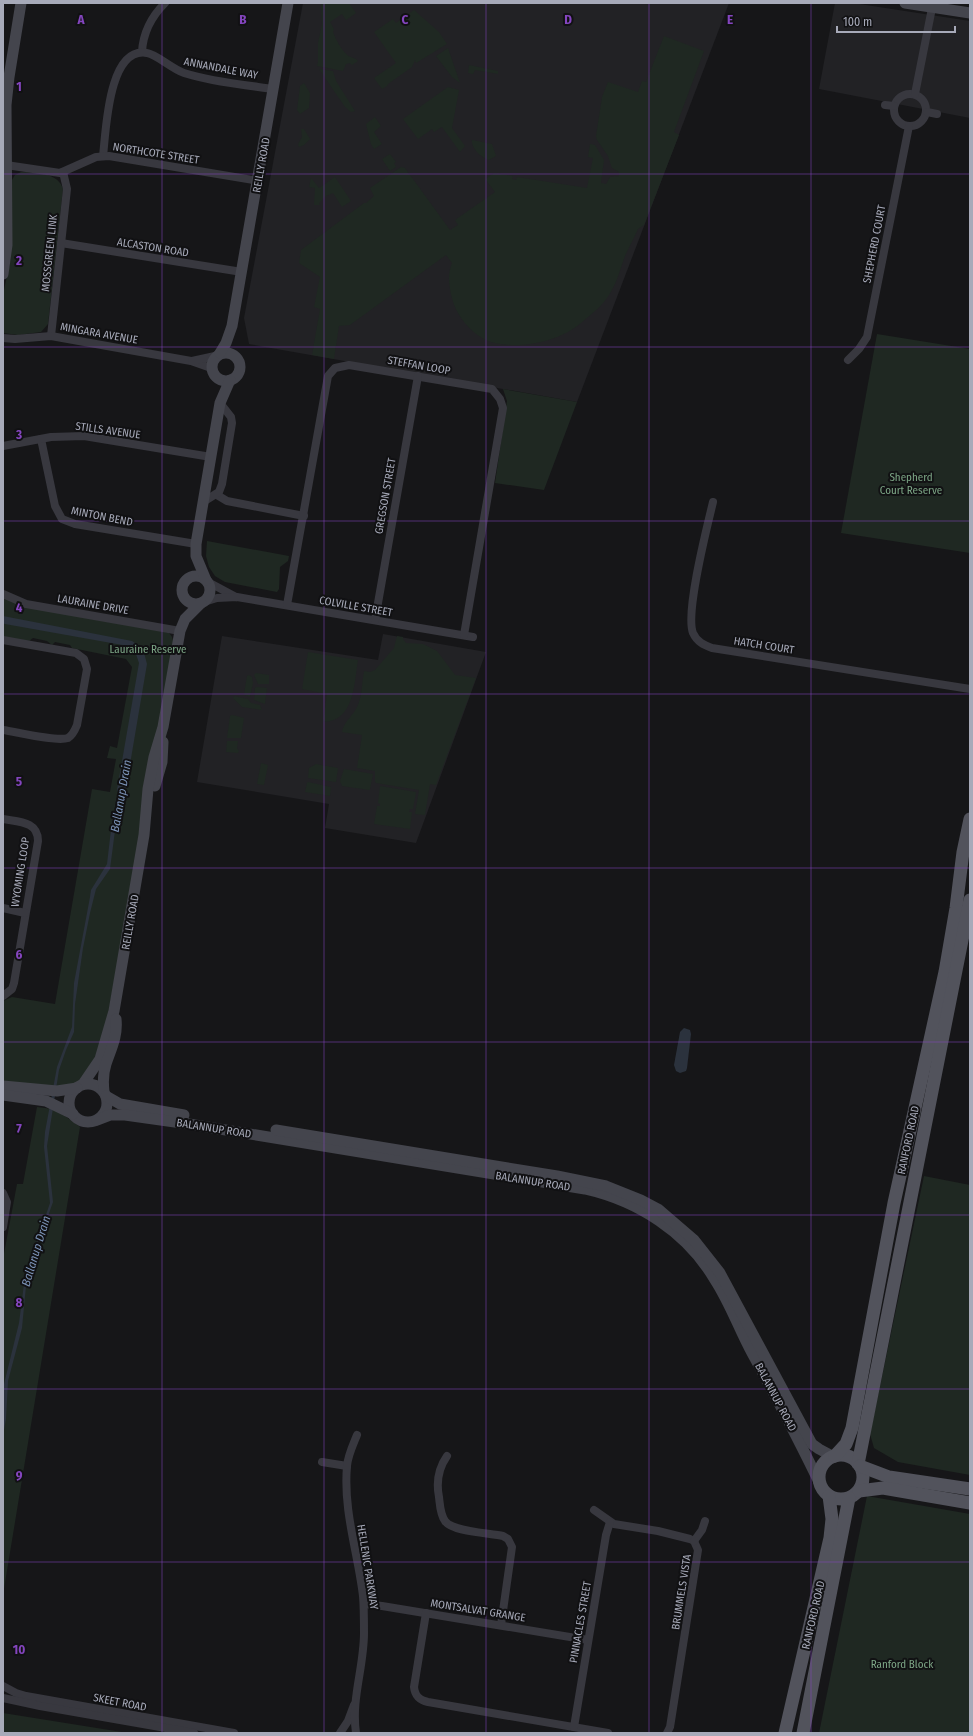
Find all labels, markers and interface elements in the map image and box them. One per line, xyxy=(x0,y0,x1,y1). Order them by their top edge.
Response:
scale bar xyxy=(837,8,955,34)
text: A xyxy=(76,12,85,27)
text: B xyxy=(239,12,247,27)
text: C xyxy=(402,12,409,27)
text: D xyxy=(564,12,572,27)
text: E xyxy=(727,12,733,27)
text: 100 m xyxy=(843,15,872,29)
street label: ANNANDALE WAY xyxy=(183,55,260,82)
text: 1 xyxy=(16,79,22,94)
street label: REILLY ROAD xyxy=(250,137,273,194)
street label: NORTHCOTE STREET xyxy=(112,140,201,167)
street label: SHEPHERD COURT xyxy=(861,203,889,284)
street label: MOSSGREEN LINK xyxy=(39,214,60,292)
street label: ALCASTON ROAD xyxy=(116,235,190,260)
text: 2 xyxy=(15,253,22,268)
street label: MINGARA AVENUE xyxy=(59,320,139,347)
street label: STEFFAN LOOP xyxy=(386,354,452,377)
street label: STILLS AVENUE xyxy=(75,419,141,441)
text: 3 xyxy=(15,427,22,442)
street label: GREGSON STREET xyxy=(372,456,399,535)
park label: Shepherd Court Reserve xyxy=(880,471,942,497)
street label: MINTON BEND xyxy=(70,504,134,529)
street label: LAURAINE DRIVE xyxy=(56,592,130,617)
street label: COLVILLE STREET xyxy=(318,594,394,619)
text: 4 xyxy=(16,600,23,615)
street label: HATCH COURT xyxy=(733,634,796,657)
park label: Lauraine Reserve xyxy=(110,643,186,656)
water label: Ballanup Drain xyxy=(108,759,134,833)
text: 5 xyxy=(16,774,22,789)
street label: WYOMING LOOP xyxy=(9,836,32,908)
street label: REILLY ROAD xyxy=(119,894,142,951)
text: 6 xyxy=(16,947,23,962)
street label: RANFORD ROAD xyxy=(895,1105,922,1176)
street label: BALANNUP ROAD xyxy=(176,1116,252,1141)
text: 7 xyxy=(16,1121,22,1136)
street label: BALANNUP ROAD xyxy=(495,1169,571,1194)
water label: Ballanup Drain xyxy=(19,1214,53,1288)
text: 8 xyxy=(16,1295,23,1310)
street label: BALANNUP ROAD xyxy=(752,1361,799,1434)
text: 9 xyxy=(16,1468,23,1483)
street label: HELLENIC PARKWAY xyxy=(354,1524,381,1611)
street label: BRUMMELS VISTA xyxy=(669,1553,694,1631)
street label: PINNACLES STREET xyxy=(567,1579,594,1664)
street label: RANFORD ROAD xyxy=(799,1580,828,1651)
street label: MONTSALVAT GRANGE xyxy=(429,1597,526,1624)
text: 10 xyxy=(13,1642,25,1657)
park label: Ranford Block xyxy=(871,1658,934,1671)
street label: SKEET ROAD xyxy=(92,1691,148,1714)

